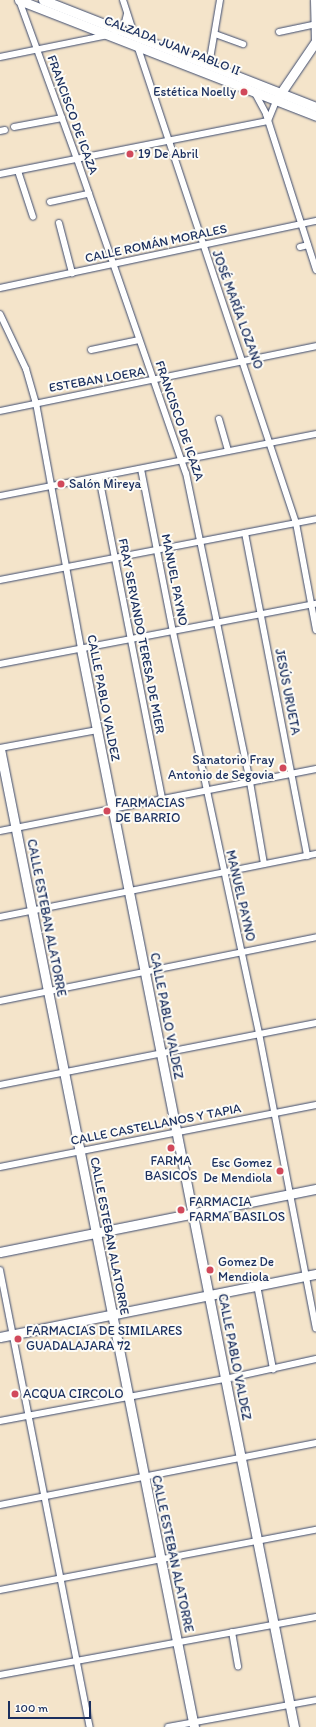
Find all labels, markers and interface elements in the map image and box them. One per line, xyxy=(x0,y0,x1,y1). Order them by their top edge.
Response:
street label: CALZADA JUAN PABLO II xyxy=(102,13,242,79)
street label: FRANCISCO DE ICAZA xyxy=(43,52,101,178)
place label: Estética Noelly xyxy=(153,84,236,100)
marker: Estética Noelly xyxy=(239,87,249,97)
place label: 19 De Abril xyxy=(138,146,198,162)
marker: 19 De Abril xyxy=(125,149,135,159)
street label: CALLE ROMÁN MORALES xyxy=(84,221,228,267)
street label: JOSÉ MARÍA LOZANO xyxy=(208,248,266,372)
street label: FRANCISCO DE ICAZA xyxy=(151,358,207,484)
street label: ESTEBAN LOERA xyxy=(48,364,146,396)
place label: Salón Mireya xyxy=(69,476,141,492)
marker: Salón Mireya xyxy=(56,479,66,489)
street label: MANUEL PAYNO xyxy=(157,533,191,627)
street label: FRAY SERVANDO TERESA DE MIER xyxy=(114,537,168,735)
street label: CALLE PABLO VALDEZ xyxy=(83,634,123,762)
street label: JESÚS URUETA xyxy=(271,648,303,736)
place label: Sanatorio Fray Antonio de Segovia xyxy=(167,753,274,784)
marker: Sanatorio Fray Antonio de Segovia xyxy=(277,762,289,774)
place label: FARMACIAS DE BARRIO xyxy=(115,796,185,827)
marker: FARMACIAS DE BARRIO xyxy=(102,806,112,816)
street label: CALLE ESTEBAN ALATORRE xyxy=(23,838,69,998)
street label: MANUEL PAYNO xyxy=(222,849,258,943)
street label: CALLE PABLO VALDEZ xyxy=(146,952,186,1080)
street label: CALLE CASTELLANOS Y TAPIA xyxy=(70,1101,242,1149)
marker: FARMA BASICOS xyxy=(166,1143,176,1153)
place label: FARMA BASICOS xyxy=(145,1154,197,1185)
street label: CALLE ESTEBAN ALATORRE xyxy=(86,1156,132,1316)
place label: Esc Gomez De Mendiola xyxy=(203,1156,272,1187)
marker: Esc Gomez De Mendiola xyxy=(275,1166,285,1176)
place label: FARMACIA FARMA BASILOS xyxy=(189,1195,284,1226)
marker: FARMACIA FARMA BASILOS xyxy=(176,1205,186,1215)
place label: Gomez De Mendiola xyxy=(218,1255,274,1286)
marker: Gomez De Mendiola xyxy=(205,1265,215,1275)
street label: CALLE PABLO VALDEZ xyxy=(214,1293,254,1421)
place label: FARMACIAS DE SIMILARES GUADALAJARA 72 xyxy=(26,1324,181,1355)
marker: FARMACIAS DE SIMILARES GUADALAJARA 72 xyxy=(13,1334,23,1344)
place label: ACQUA CIRCOLO xyxy=(23,1386,124,1402)
marker: ACQUA CIRCOLO xyxy=(10,1389,20,1399)
street label: CALLE ESTEBAN ALATORRE xyxy=(148,1474,196,1634)
scale bar xyxy=(10,1693,93,1719)
text: 100 m xyxy=(15,1701,48,1715)

